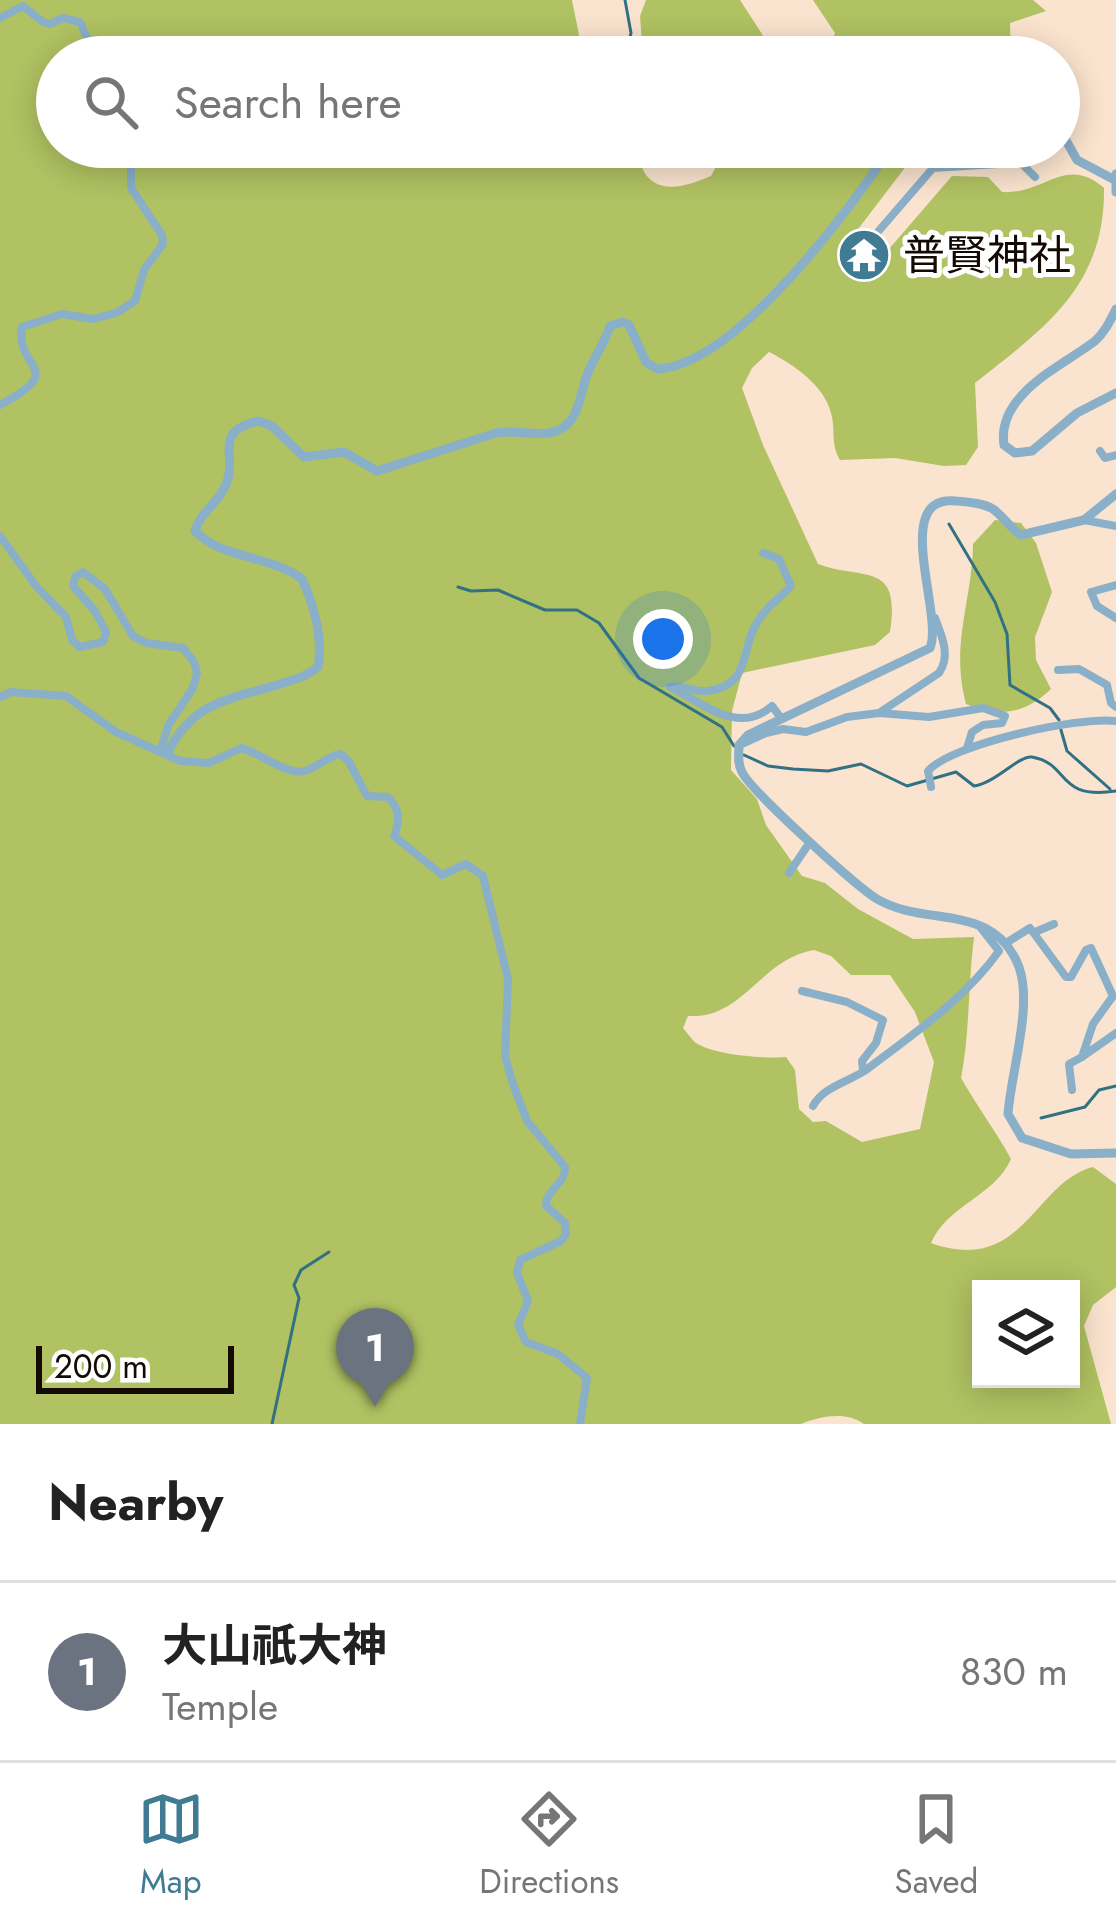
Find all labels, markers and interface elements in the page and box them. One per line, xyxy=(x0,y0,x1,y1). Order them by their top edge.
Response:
search box xyxy=(36,36,1080,168)
icon: search xyxy=(78,69,144,135)
text: Search here xyxy=(174,70,402,135)
place label: 普賢神社 xyxy=(903,225,1071,286)
temple icon: 普賢神社 xyxy=(836,227,892,283)
your location xyxy=(633,609,693,669)
map controls xyxy=(972,1280,1080,1388)
button: layers xyxy=(972,1280,1080,1388)
pin: 1 xyxy=(336,1308,414,1407)
scale bar xyxy=(36,1340,234,1393)
text: 200 m xyxy=(54,1343,148,1390)
text: Nearby xyxy=(48,1465,223,1539)
text: 大山祇大神 xyxy=(162,1613,387,1678)
text: 1 xyxy=(77,1643,97,1700)
text: 830 m xyxy=(960,1643,1068,1700)
text: Temple xyxy=(162,1678,278,1735)
tab: Map xyxy=(138,1786,204,1905)
tab: Directions xyxy=(479,1786,619,1905)
tab: Saved xyxy=(895,1786,978,1905)

